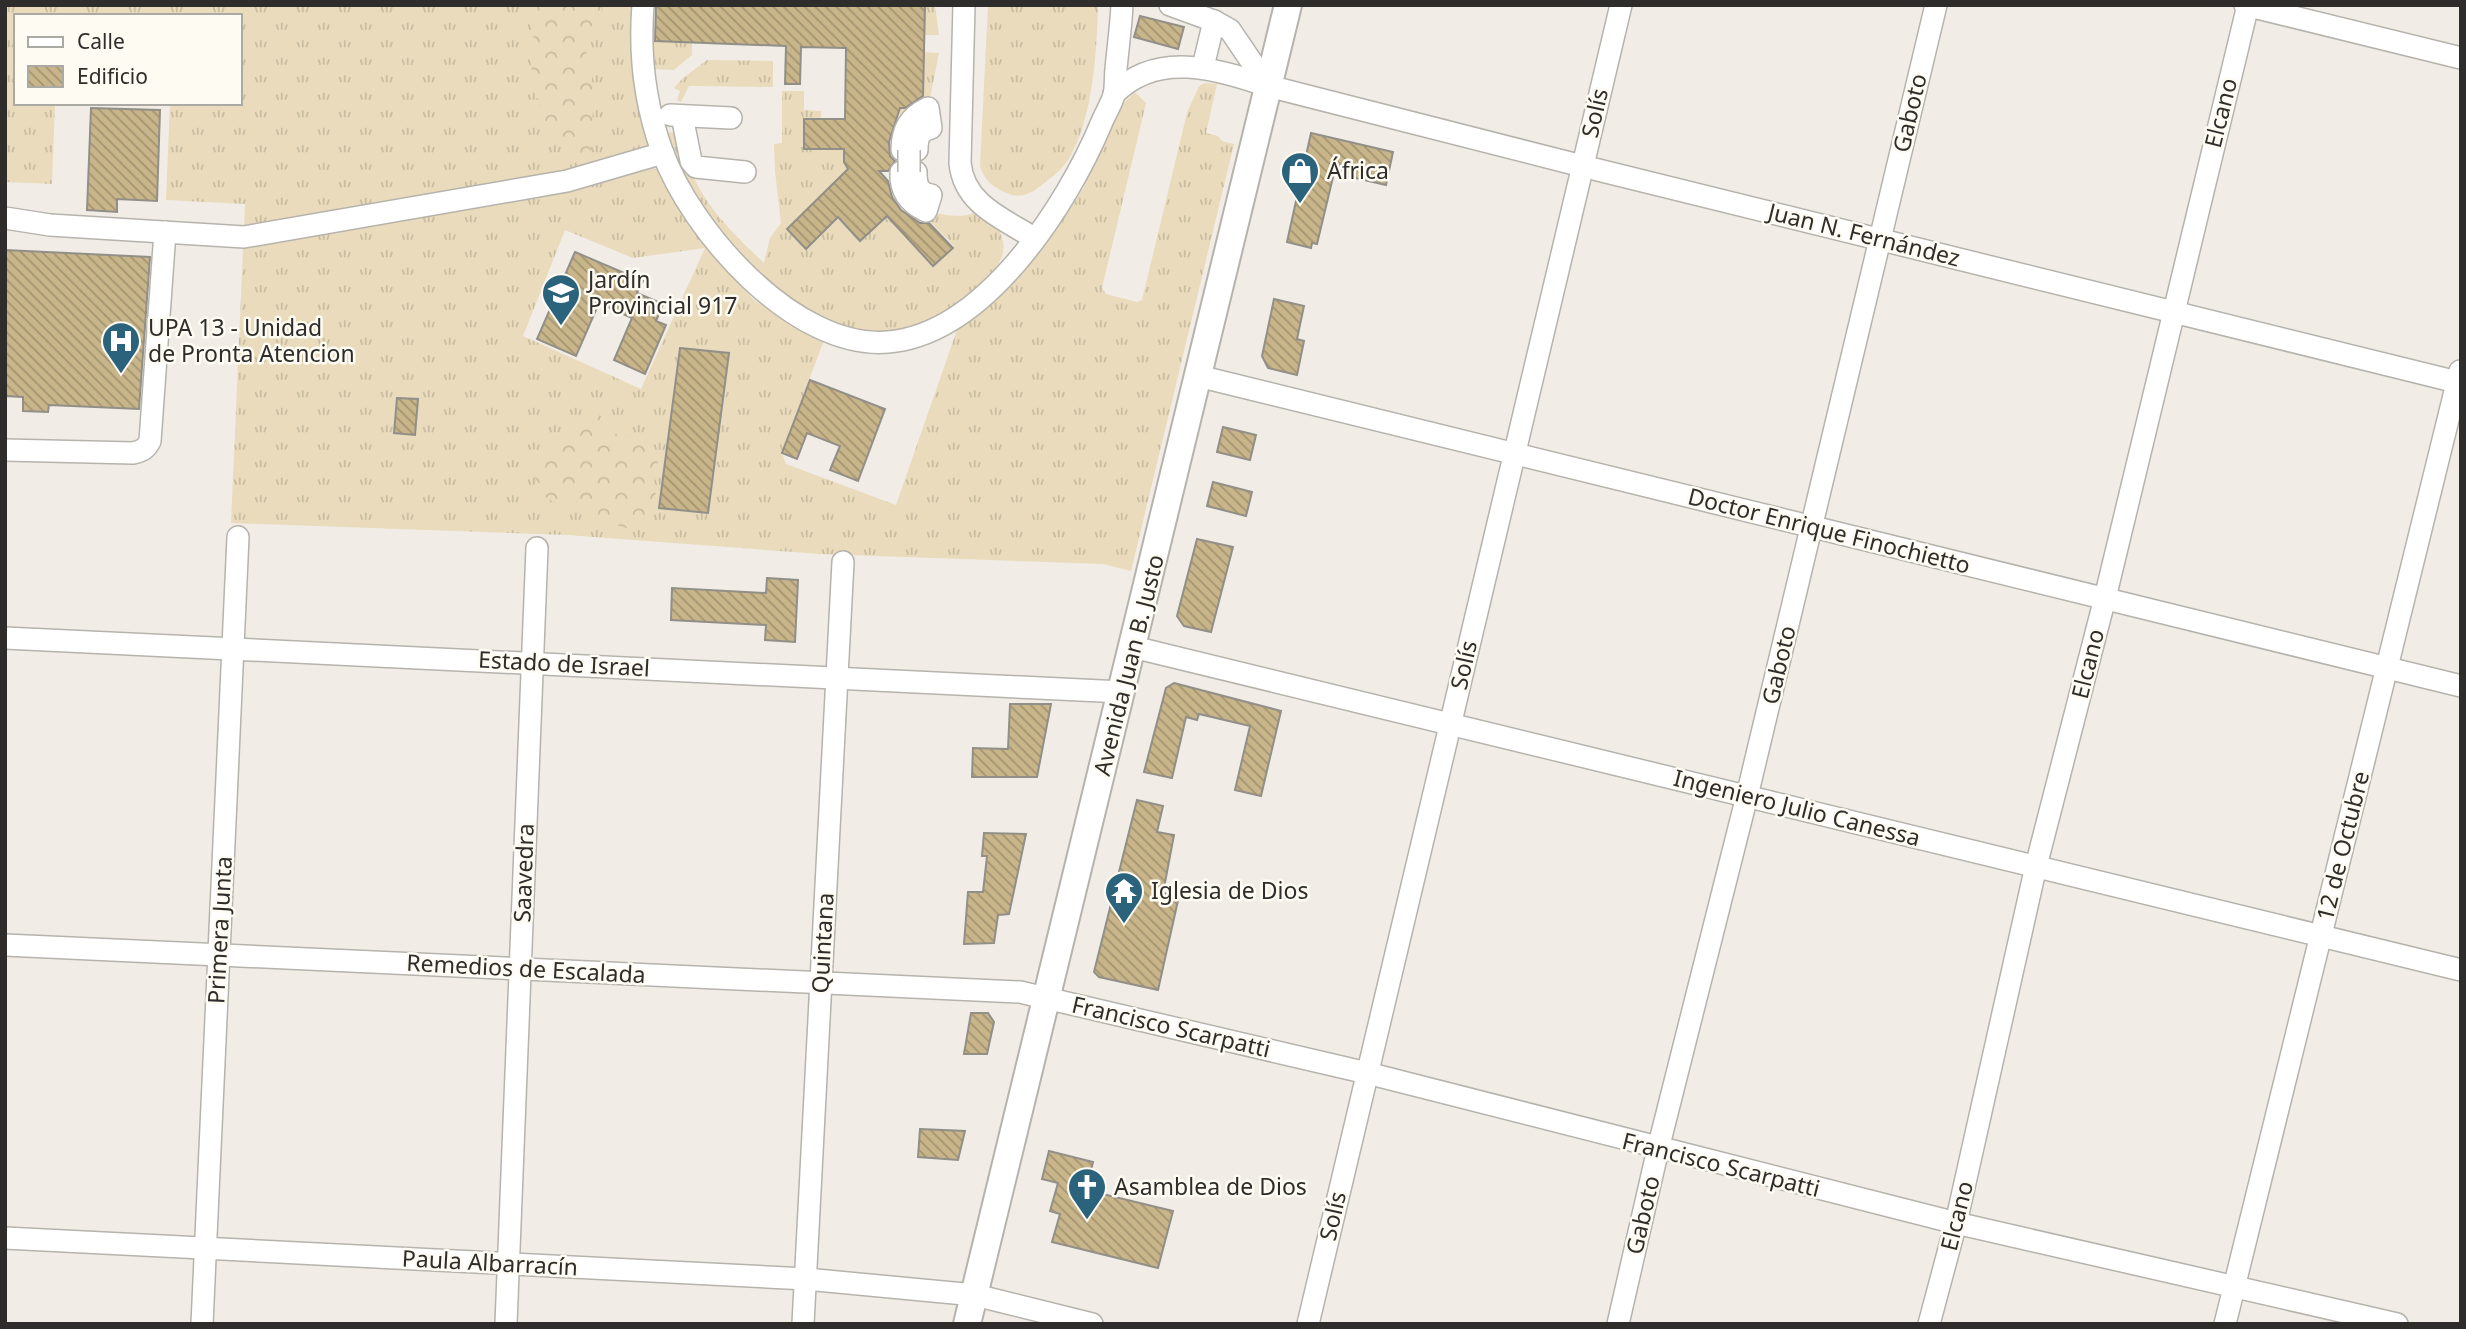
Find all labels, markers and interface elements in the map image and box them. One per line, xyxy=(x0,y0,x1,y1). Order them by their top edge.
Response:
legend xyxy=(14,14,242,105)
text: Calle xyxy=(77,27,125,55)
text: Edificio xyxy=(77,62,148,90)
street label: Gaboto xyxy=(1884,70,1934,155)
street label: Elcano xyxy=(2196,75,2244,151)
street label: Solís xyxy=(1573,85,1615,140)
shop icon: África xyxy=(1279,150,1321,205)
place label: África xyxy=(1327,154,1389,186)
street label: Juan N. Fernández xyxy=(1763,194,1964,273)
place label: Jardín Provincial 917 xyxy=(586,263,738,321)
school or university icon: Jardín Provincial 917 xyxy=(540,272,582,327)
place label: UPA 13 - Unidad de Pronta Atencion xyxy=(148,311,355,369)
hospital icon: UPA 13 - Unidad de Pronta Atencion xyxy=(100,320,142,375)
street label: Doctor Enrique Finochietto xyxy=(1685,479,1974,581)
street label: Avenida Juan B. Justo xyxy=(1085,551,1171,779)
street label: Gaboto xyxy=(1753,622,1803,707)
street label: Elcano xyxy=(2063,626,2111,702)
street label: Solís xyxy=(1442,637,1484,692)
street label: Estado de Israel xyxy=(477,643,651,683)
street label: Ingeniero Julio Canessa xyxy=(1671,761,1924,853)
street label: 12 de Octubre xyxy=(2308,768,2376,924)
street label: Saavedra xyxy=(505,823,541,923)
street label: Primera Junta xyxy=(199,855,239,1005)
temple icon: Iglesia de Dios xyxy=(1103,870,1145,925)
place label: Iglesia de Dios xyxy=(1151,874,1308,906)
street label: Quintana xyxy=(803,892,841,994)
street label: Remedios de Escalada xyxy=(406,946,646,990)
street label: Francisco Scarpatti xyxy=(1069,988,1274,1064)
street label: Francisco Scarpatti xyxy=(1619,1124,1823,1204)
church icon: Asamblea de Dios xyxy=(1066,1166,1108,1221)
place label: Asamblea de Dios xyxy=(1114,1170,1307,1202)
street label: Gaboto xyxy=(1617,1172,1667,1257)
street label: Elcano xyxy=(1932,1178,1980,1254)
street label: Solís xyxy=(1311,1188,1353,1243)
street label: Paula Albarracín xyxy=(401,1241,579,1283)

